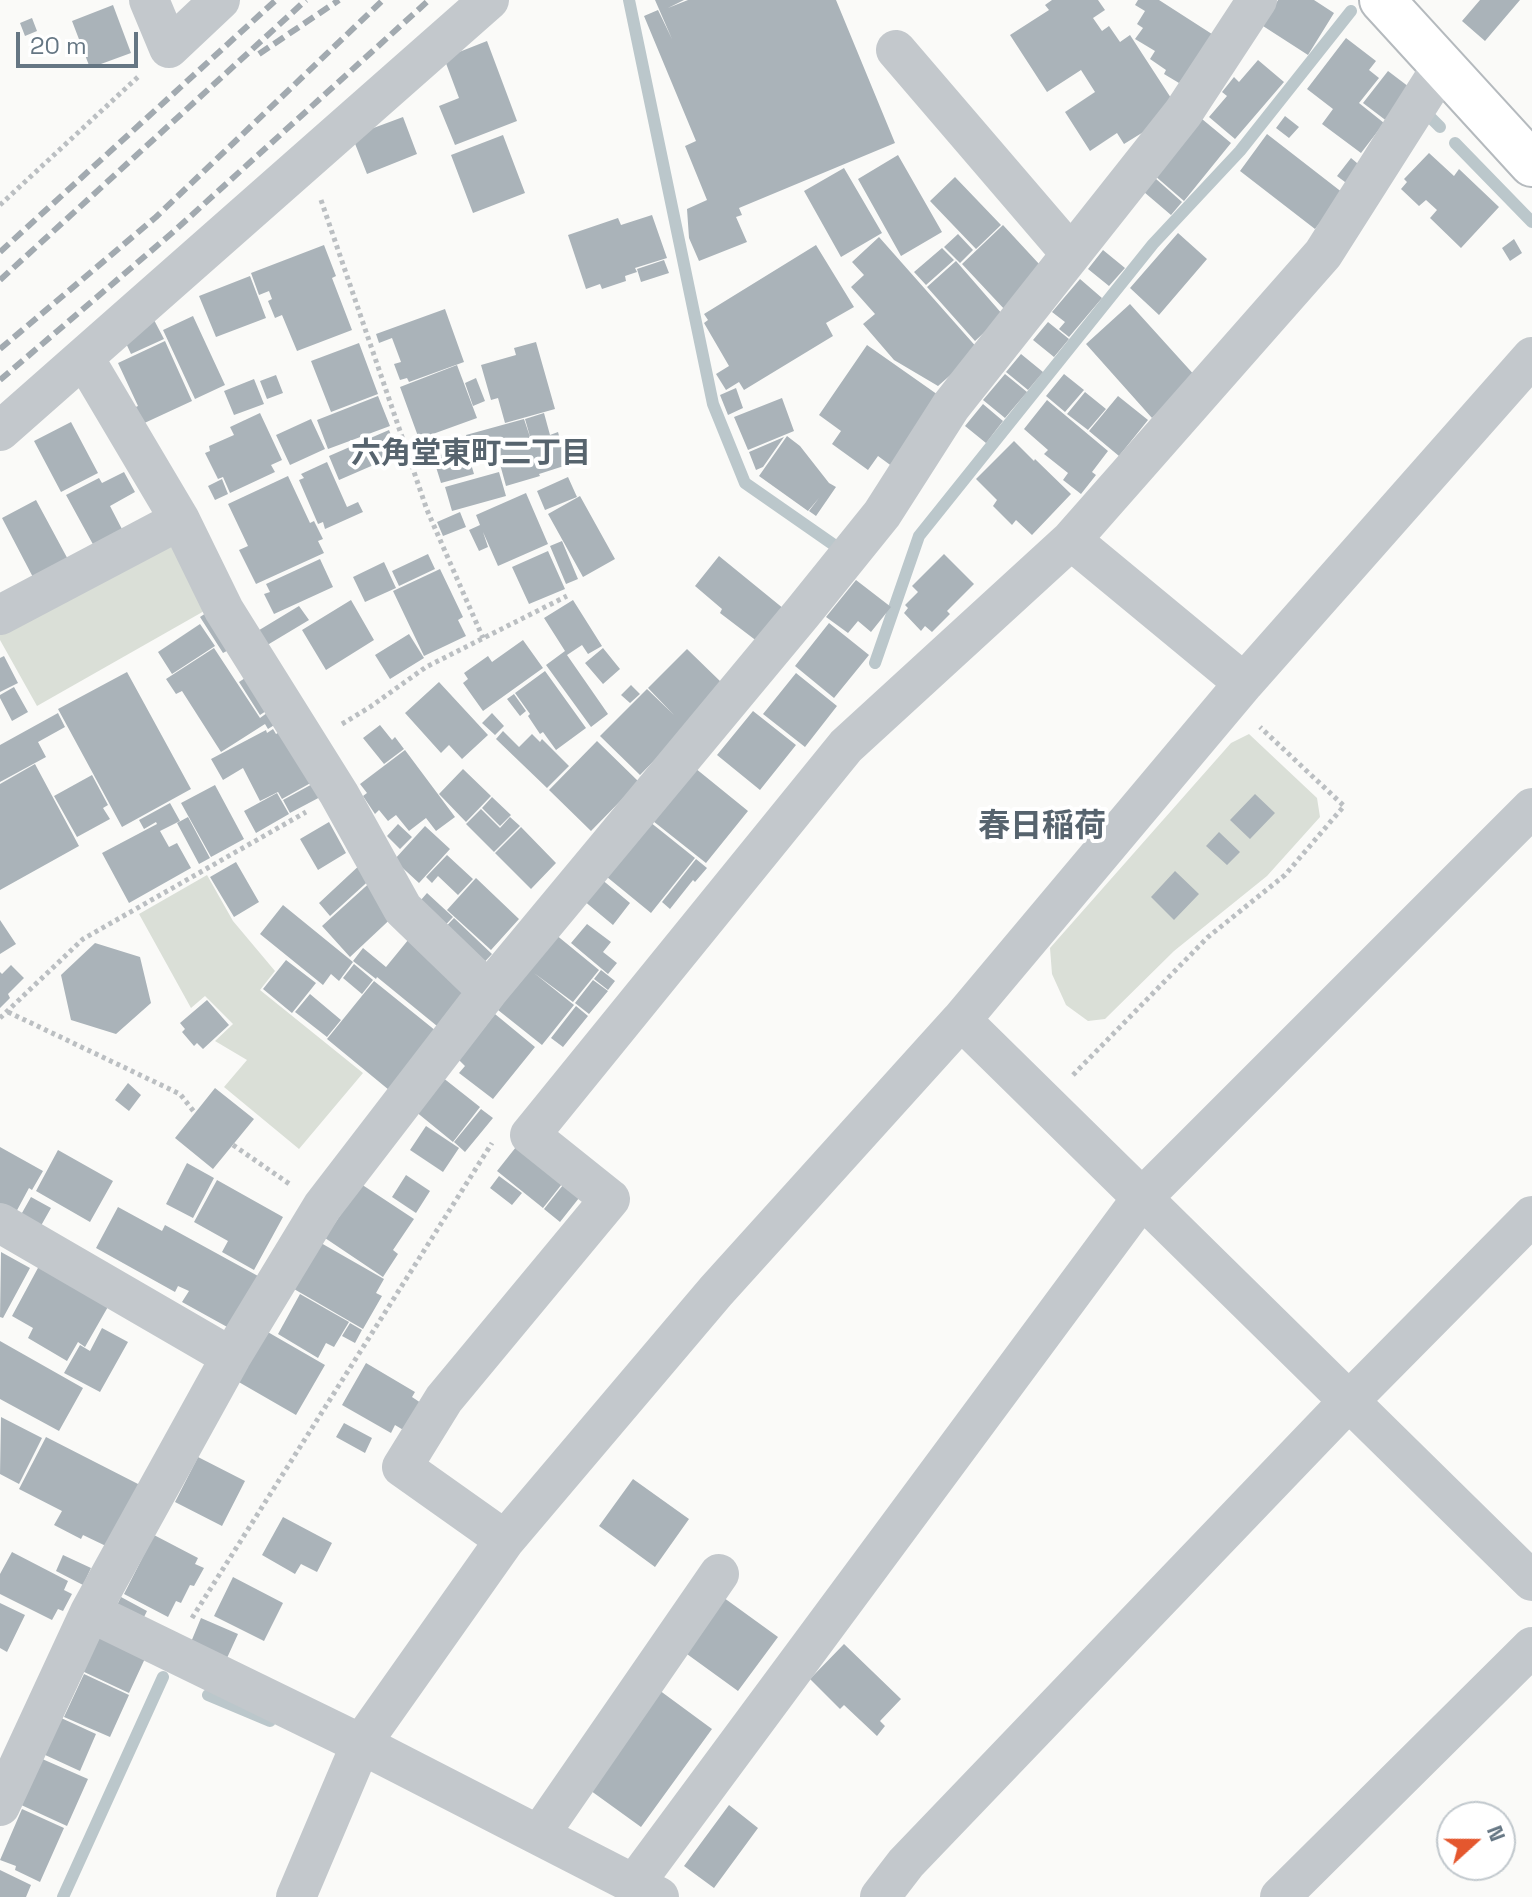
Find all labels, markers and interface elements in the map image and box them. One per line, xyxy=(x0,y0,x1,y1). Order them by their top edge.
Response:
scale bar xyxy=(20,16,142,66)
text: 20 m xyxy=(30,30,87,61)
district label: 六角堂東町二丁目 xyxy=(351,437,591,473)
district label: 春日稲荷 xyxy=(978,808,1106,846)
north arrow xyxy=(1436,1801,1516,1881)
text: N xyxy=(1481,1821,1512,1845)

